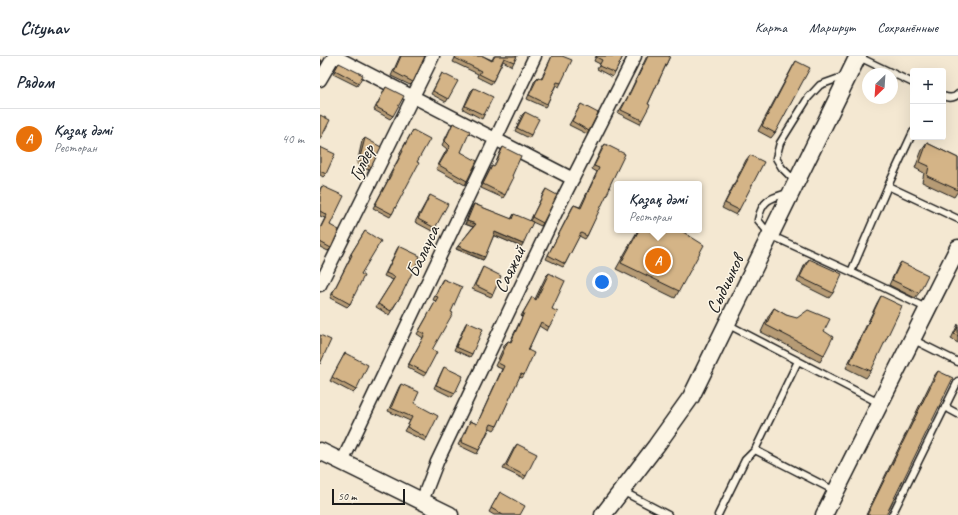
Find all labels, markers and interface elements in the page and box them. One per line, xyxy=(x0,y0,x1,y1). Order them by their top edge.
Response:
text: Citynav xyxy=(20,16,68,40)
text: Карта xyxy=(755,19,787,36)
text: Маршрут xyxy=(809,19,855,36)
text: Сохранённые xyxy=(877,19,938,36)
north arrow xyxy=(862,68,898,104)
map controls xyxy=(910,68,946,140)
button: + xyxy=(910,68,946,104)
text: Рядом xyxy=(16,72,54,93)
button: − xyxy=(910,104,946,140)
text: Қазақ дәмі xyxy=(54,121,112,140)
text: A xyxy=(26,131,32,147)
text: 40 m xyxy=(282,131,304,147)
street label: Гулдер xyxy=(343,139,382,184)
text: Ресторан xyxy=(54,140,97,156)
popup xyxy=(614,181,702,233)
text: Қазақ дәмі xyxy=(629,190,687,209)
text: Ресторан xyxy=(629,209,672,225)
street label: Балауса xyxy=(401,220,446,281)
street label: Саяжай xyxy=(488,241,532,297)
pin: A xyxy=(645,246,671,276)
street label: Сыдиыков xyxy=(700,248,751,318)
your location xyxy=(592,272,612,292)
scale bar xyxy=(332,487,405,506)
text: 50 m xyxy=(338,489,357,503)

